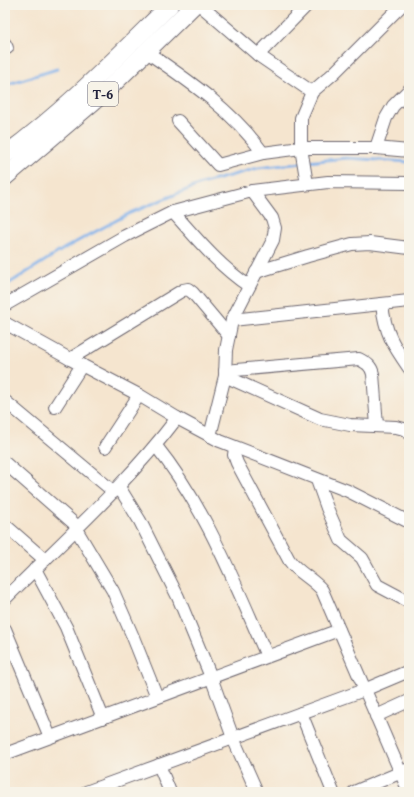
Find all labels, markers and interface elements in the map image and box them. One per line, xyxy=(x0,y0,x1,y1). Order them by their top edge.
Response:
road number: T-6 xyxy=(88,82,118,106)

